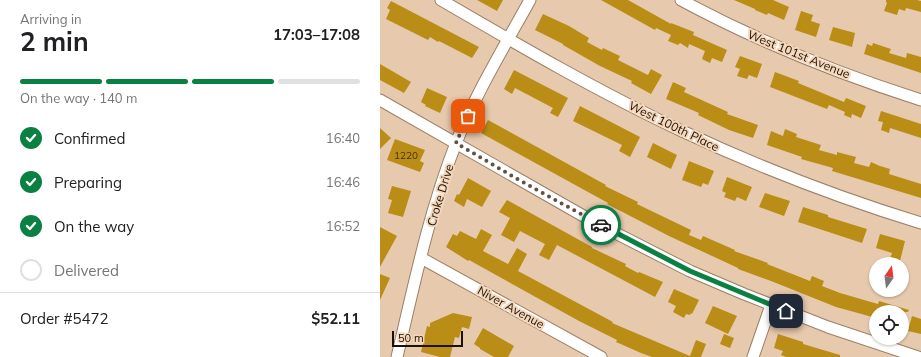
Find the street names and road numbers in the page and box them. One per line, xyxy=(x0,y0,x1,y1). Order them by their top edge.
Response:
street label: West 101st Avenue xyxy=(746,27,852,81)
street label: West 100th Place xyxy=(626,98,722,154)
street label: Croke Drive xyxy=(423,162,457,228)
street label: Niver Avenue xyxy=(475,283,547,331)

